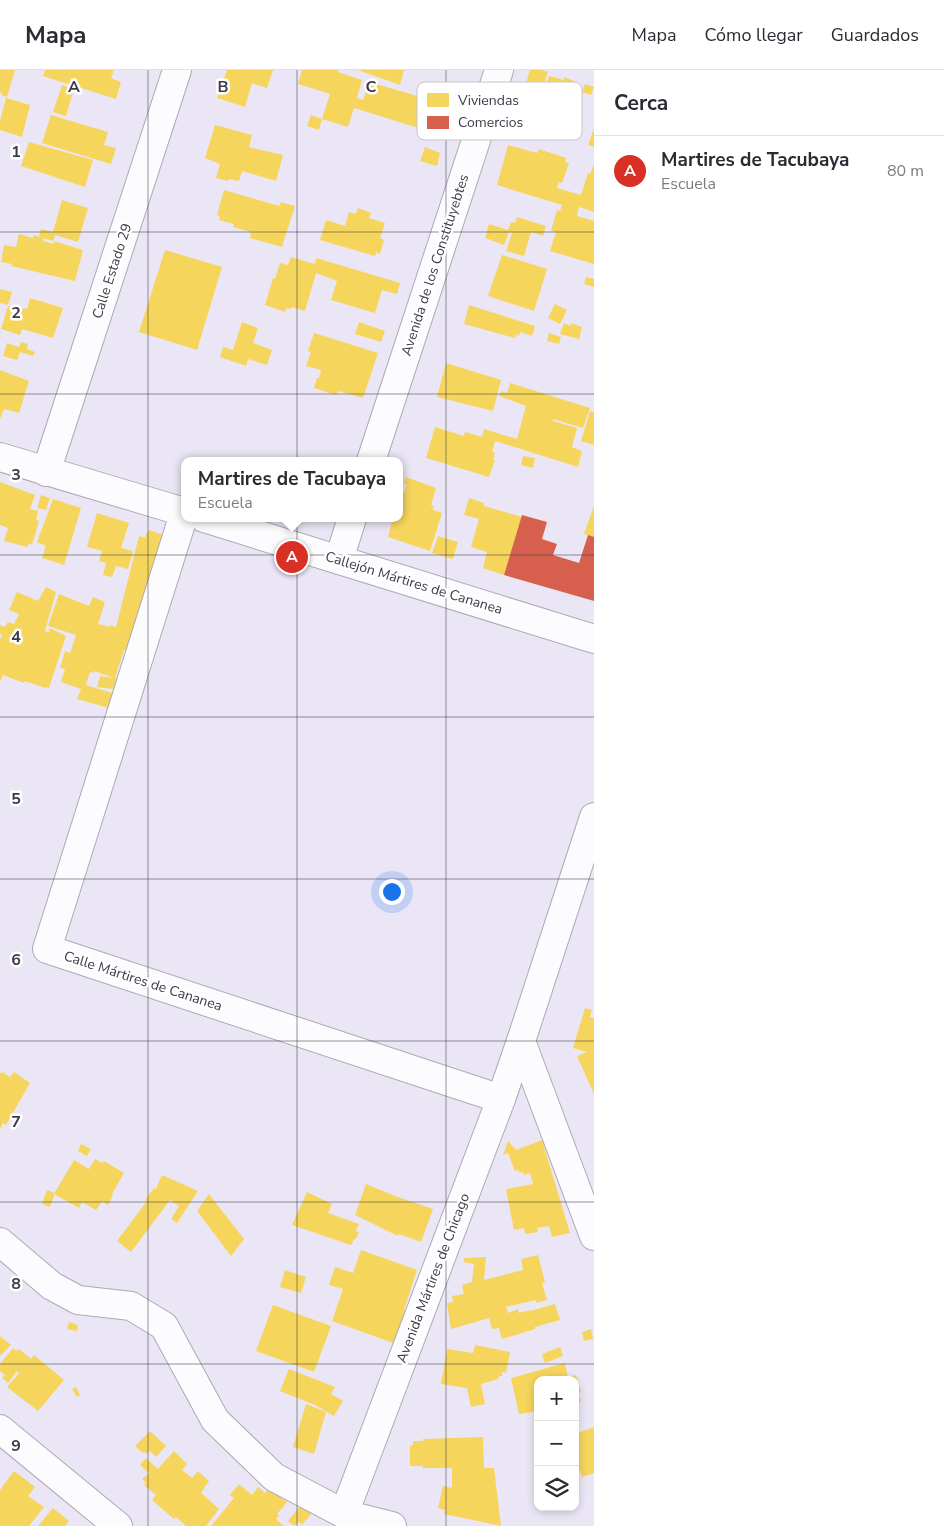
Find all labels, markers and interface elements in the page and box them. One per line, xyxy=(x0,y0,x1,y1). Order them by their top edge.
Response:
text: Mapa xyxy=(25,19,87,51)
text: Mapa xyxy=(632,23,677,47)
text: Cómo llegar xyxy=(705,23,803,47)
text: Guardados xyxy=(831,23,919,47)
text: A xyxy=(68,76,80,98)
text: B xyxy=(217,76,229,98)
text: C xyxy=(366,76,377,98)
legend xyxy=(417,82,582,140)
text: Cerca xyxy=(614,89,668,117)
text: Viviendas xyxy=(457,91,519,110)
text: Comercios xyxy=(458,113,524,132)
text: 1 xyxy=(11,141,21,163)
text: Martires de Tacubaya xyxy=(661,147,849,173)
text: A xyxy=(624,160,636,182)
text: 80 m xyxy=(887,160,924,182)
street label: Avenida de los Constituyebtes xyxy=(397,171,473,358)
text: Escuela xyxy=(661,173,716,195)
street label: Calle Estado 29 xyxy=(88,221,136,321)
text: 2 xyxy=(11,302,21,324)
popup xyxy=(181,457,403,522)
text: 3 xyxy=(11,464,21,486)
text: Martires de Tacubaya xyxy=(198,466,386,492)
text: Escuela xyxy=(198,492,253,514)
pin: A xyxy=(276,538,308,576)
street label: Callejón Mártires de Cananea xyxy=(323,547,505,619)
text: 4 xyxy=(11,626,21,648)
text: 5 xyxy=(11,788,21,810)
your location xyxy=(379,879,405,905)
street label: Calle Mártires de Cananea xyxy=(61,946,225,1016)
text: 6 xyxy=(11,949,21,971)
text: 7 xyxy=(11,1111,21,1133)
street label: Avenida Mártires de Chicago xyxy=(392,1190,474,1365)
text: 8 xyxy=(11,1273,21,1295)
map controls xyxy=(534,1376,579,1511)
button: + xyxy=(534,1376,579,1421)
button: − xyxy=(534,1421,579,1466)
text: 9 xyxy=(11,1435,21,1457)
button: layers xyxy=(534,1466,579,1511)

